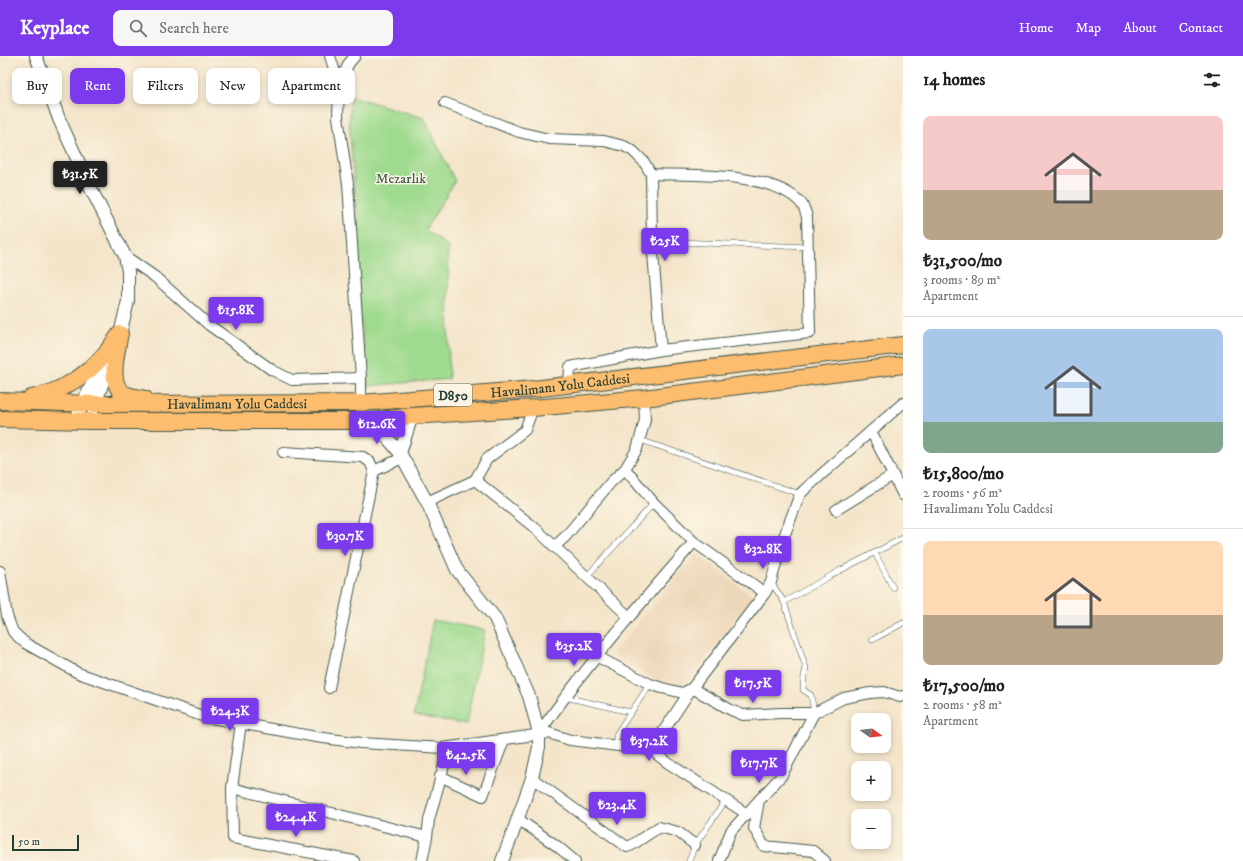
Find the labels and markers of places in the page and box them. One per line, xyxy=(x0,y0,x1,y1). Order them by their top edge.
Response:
pin: ₺31.5K xyxy=(47,161,113,195)
pin: ₺25K xyxy=(641,228,689,262)
pin: ₺15.8K xyxy=(203,297,269,331)
pin: ₺12.6K xyxy=(344,411,410,445)
pin: ₺30.7K xyxy=(312,523,378,557)
pin: ₺32.8K xyxy=(730,536,796,570)
pin: ₺35.2K xyxy=(541,633,607,667)
pin: ₺17.5K xyxy=(720,670,786,704)
pin: ₺24.3K xyxy=(197,698,263,732)
pin: ₺37.2K xyxy=(616,728,682,762)
pin: ₺42.5K xyxy=(433,742,499,776)
pin: ₺17.7K xyxy=(726,750,792,784)
pin: ₺23.4K xyxy=(584,792,650,826)
pin: ₺24.4K xyxy=(263,804,329,838)

